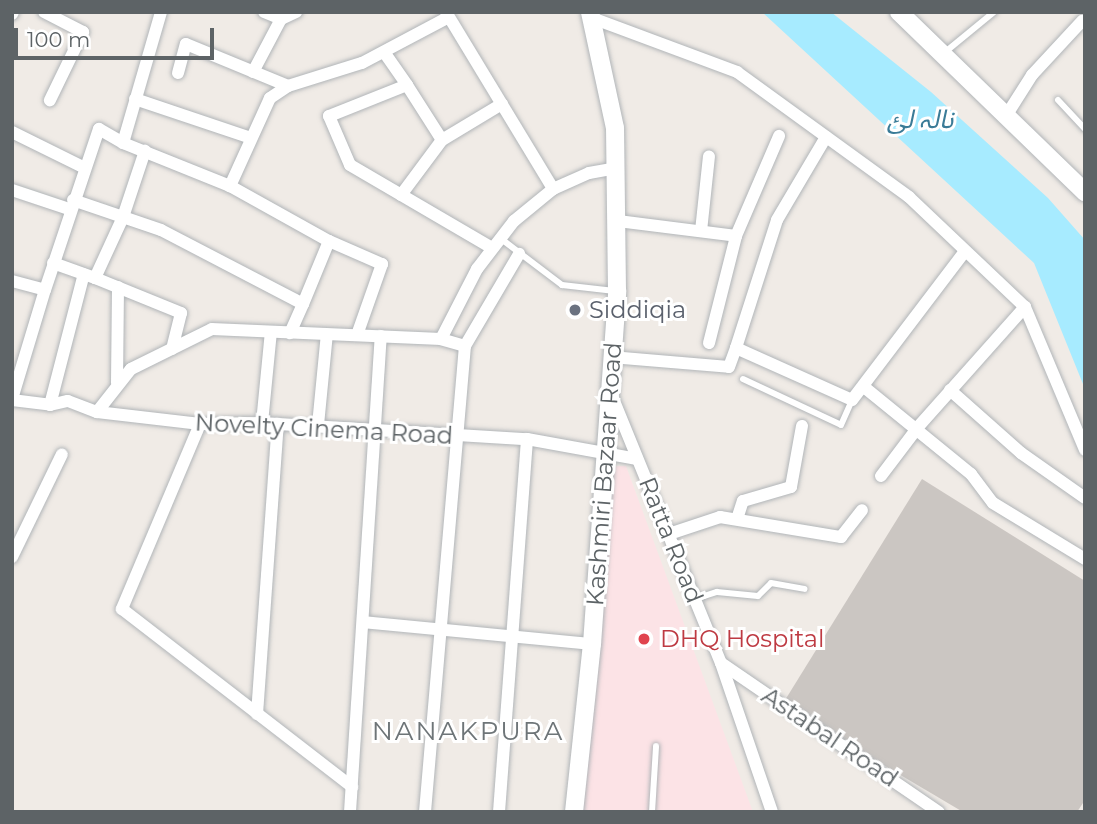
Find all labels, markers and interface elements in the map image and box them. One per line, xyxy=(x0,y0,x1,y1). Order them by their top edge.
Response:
scale bar xyxy=(18,14,217,58)
text: 100 m xyxy=(27,27,90,52)
water label: نالہ لئ xyxy=(887,104,953,136)
place label: Siddiqia xyxy=(589,296,686,324)
marker: Siddiqia xyxy=(567,302,583,318)
street label: Kashmiri Bazaar Road xyxy=(580,341,628,607)
street label: Novelty Cinema Road xyxy=(194,408,454,450)
street label: Ratta Road xyxy=(633,473,709,607)
place label: DHQ Hospital xyxy=(660,625,824,653)
marker: DHQ Hospital xyxy=(634,629,654,649)
street label: Astabal Road xyxy=(756,681,904,793)
district label: NANAKPURA xyxy=(373,716,563,748)

